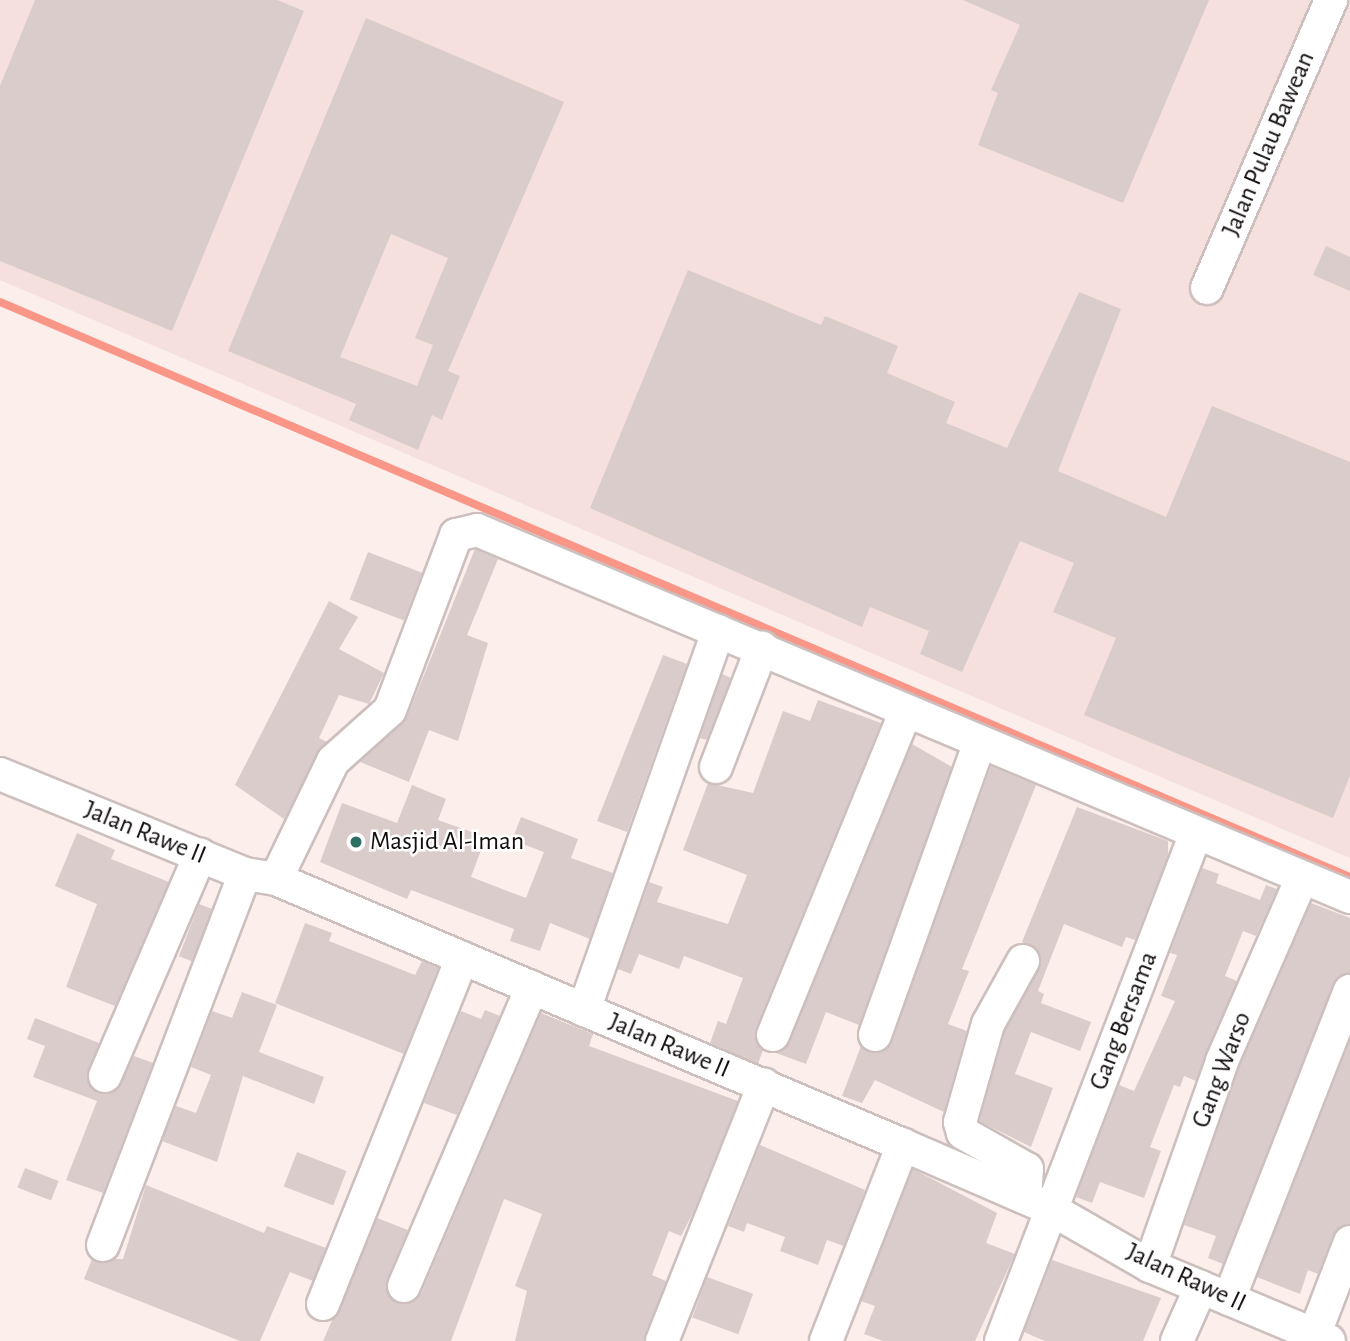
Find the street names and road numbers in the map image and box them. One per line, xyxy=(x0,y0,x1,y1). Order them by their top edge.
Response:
street label: Jalan Pulau Bawean xyxy=(1216,47,1322,241)
street label: Jalan Rawe II xyxy=(80,794,210,872)
street label: Gang Bersama xyxy=(1083,947,1165,1095)
street label: Jalan Rawe II xyxy=(604,1007,734,1085)
street label: Gang Warso xyxy=(1186,1008,1258,1132)
street label: Jalan Rawe II xyxy=(1121,1237,1251,1319)

